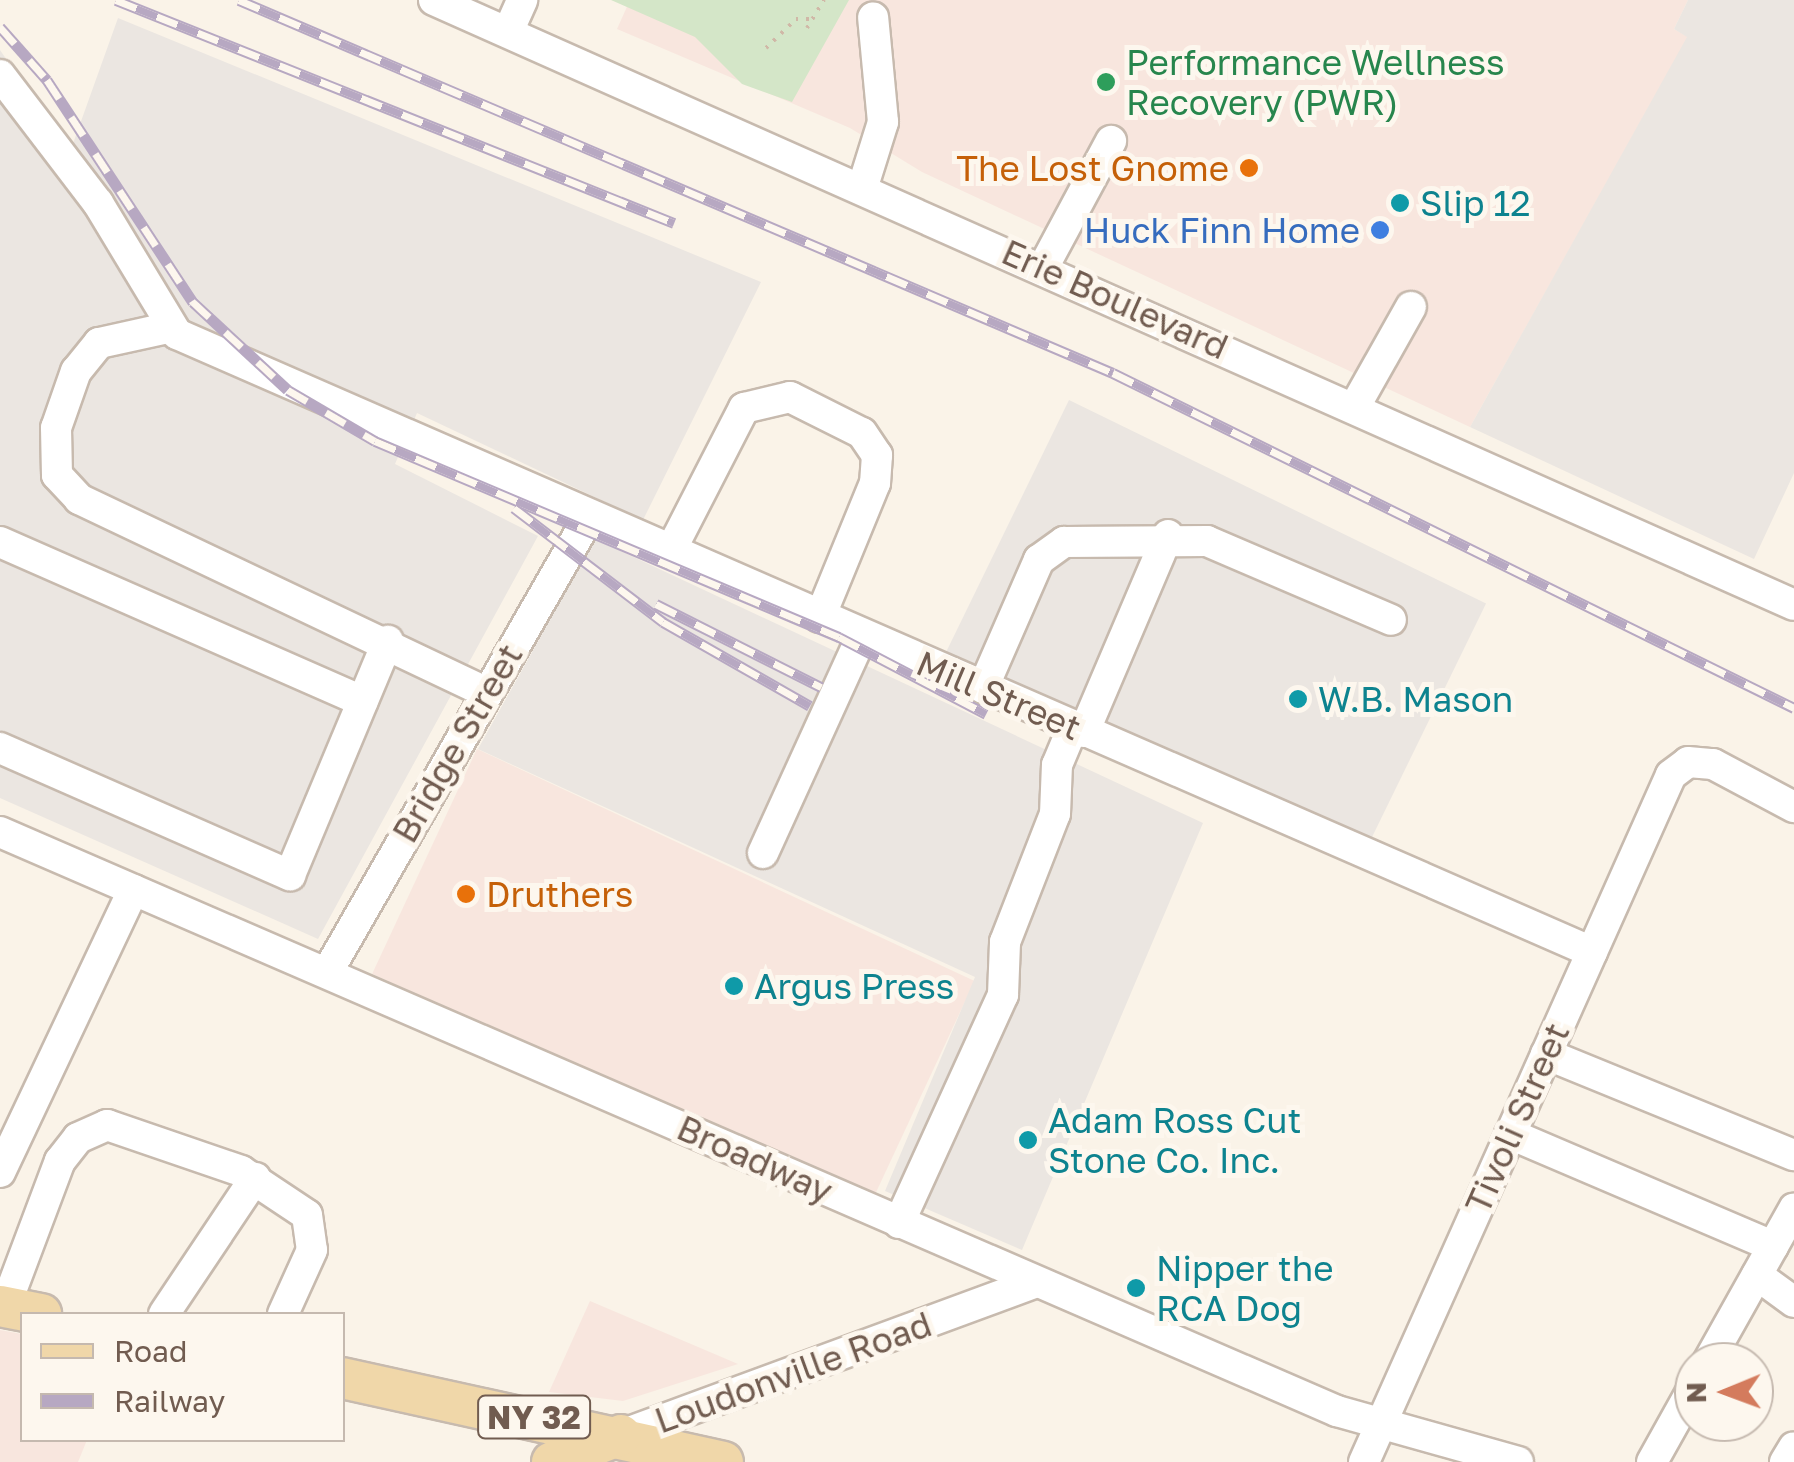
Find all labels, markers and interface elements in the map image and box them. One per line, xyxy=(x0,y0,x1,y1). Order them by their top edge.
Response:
place label: Performance Wellness Recovery (PWR) xyxy=(1126,41,1505,123)
marker: Performance Wellness Recovery (PWR) xyxy=(1095,71,1117,93)
place label: The Lost Gnome xyxy=(956,147,1229,189)
marker: The Lost Gnome xyxy=(1238,157,1260,179)
place label: Slip 12 xyxy=(1420,182,1531,224)
marker: Slip 12 xyxy=(1389,192,1411,214)
place label: Huck Finn Home xyxy=(1084,209,1360,251)
marker: Huck Finn Home xyxy=(1369,219,1391,241)
street label: Erie Boulevard xyxy=(996,230,1234,368)
street label: Bridge Street xyxy=(383,636,531,850)
street label: Mill Street xyxy=(911,642,1087,748)
place label: W.B. Mason xyxy=(1318,678,1513,720)
marker: W.B. Mason xyxy=(1287,688,1309,710)
place label: Druthers xyxy=(486,873,633,915)
marker: Druthers xyxy=(455,883,477,905)
place label: Argus Press xyxy=(754,965,954,1007)
marker: Argus Press xyxy=(723,975,745,997)
street label: Tivoli Street xyxy=(1456,1016,1578,1220)
place label: Adam Ross Cut Stone Co. Inc. xyxy=(1048,1099,1301,1181)
street label: Broadway xyxy=(671,1106,839,1212)
marker: Adam Ross Cut Stone Co. Inc. xyxy=(1017,1129,1039,1151)
place label: Nipper the RCA Dog xyxy=(1156,1247,1334,1329)
marker: Nipper the RCA Dog xyxy=(1125,1277,1147,1299)
street label: Loudonville Road xyxy=(649,1303,937,1441)
legend xyxy=(20,1312,345,1442)
text: Road xyxy=(114,1333,188,1369)
north arrow xyxy=(1674,1342,1774,1442)
text: N xyxy=(1679,1382,1712,1403)
text: Railway xyxy=(114,1383,225,1419)
road number: NY 32 xyxy=(476,1390,592,1444)

